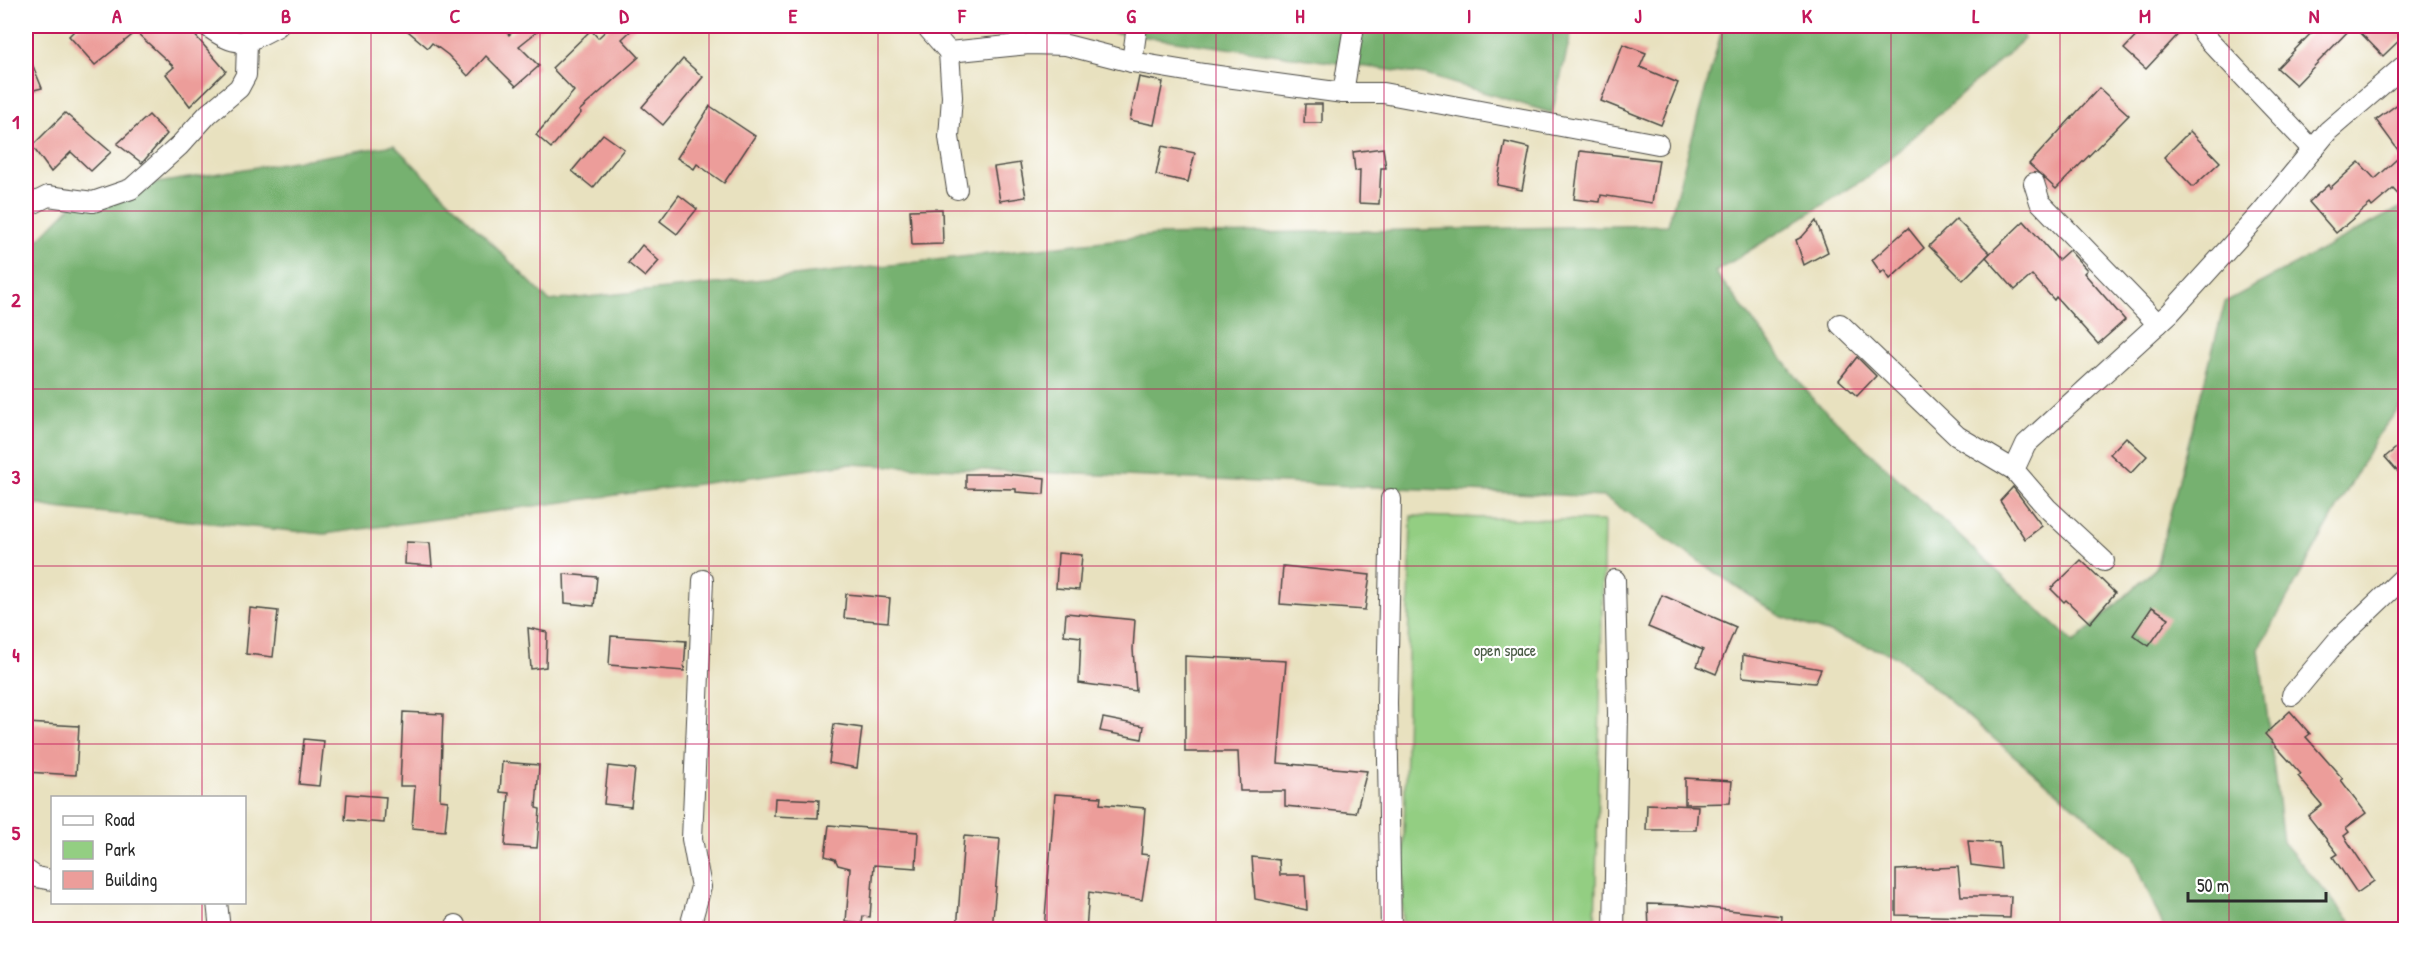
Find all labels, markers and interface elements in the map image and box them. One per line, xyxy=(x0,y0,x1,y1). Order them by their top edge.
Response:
text: A xyxy=(112,2,122,29)
text: B xyxy=(281,2,291,29)
text: C xyxy=(450,2,461,29)
text: D xyxy=(619,2,629,29)
text: E xyxy=(789,2,798,29)
text: F xyxy=(957,2,967,29)
text: G xyxy=(1126,2,1136,29)
text: H xyxy=(1295,2,1305,29)
text: I xyxy=(1467,2,1471,29)
text: J xyxy=(1634,2,1642,29)
text: K xyxy=(1802,2,1813,29)
text: L xyxy=(1972,2,1980,29)
text: M xyxy=(2139,2,2151,29)
text: N xyxy=(2309,2,2320,29)
text: 1 xyxy=(12,108,20,135)
text: 2 xyxy=(11,286,21,313)
text: 3 xyxy=(12,463,21,490)
park label: open space xyxy=(1474,639,1537,661)
text: 4 xyxy=(12,641,20,668)
legend xyxy=(51,796,246,904)
text: Road xyxy=(105,807,135,832)
text: 5 xyxy=(12,819,21,846)
text: Park xyxy=(105,837,136,862)
scale bar xyxy=(2188,865,2326,903)
text: Building xyxy=(105,867,157,892)
text: 50 m xyxy=(2197,873,2229,898)

